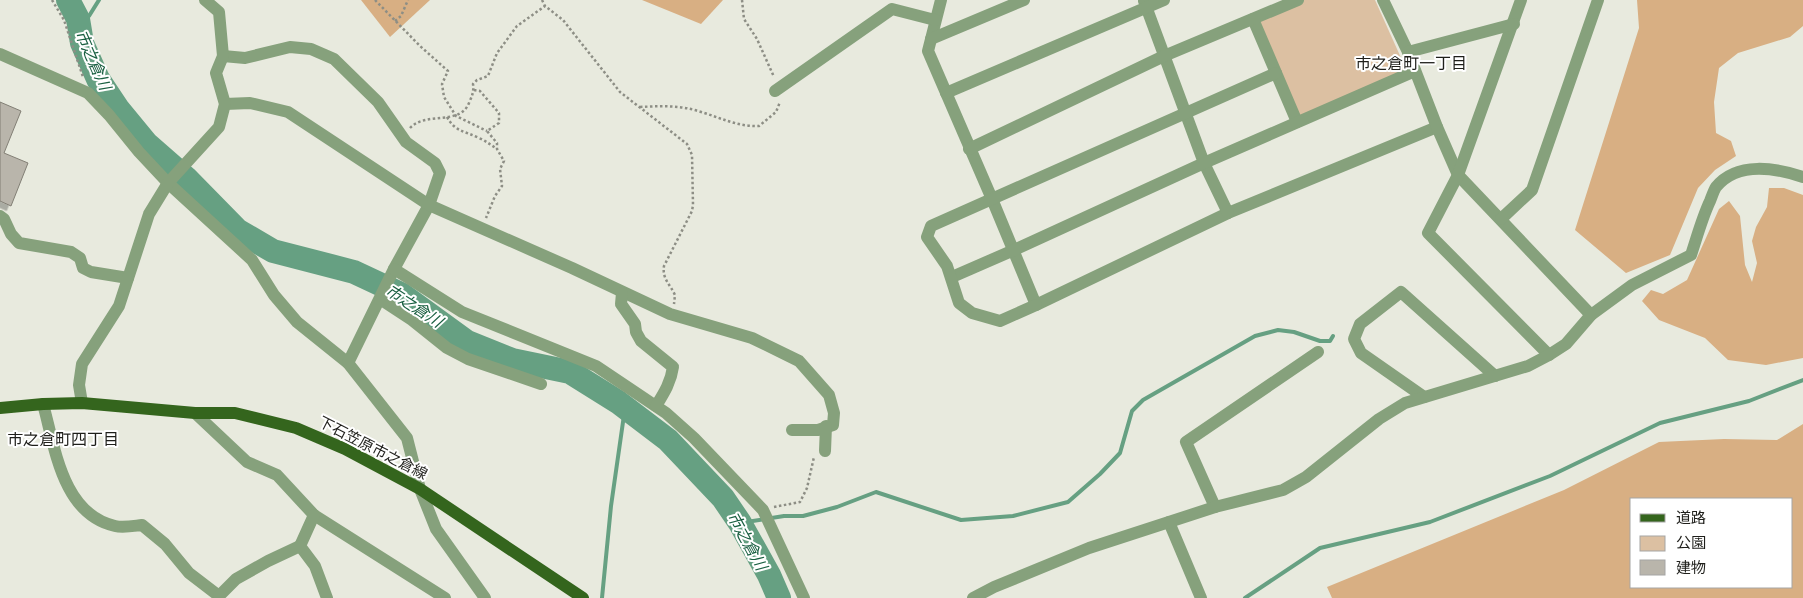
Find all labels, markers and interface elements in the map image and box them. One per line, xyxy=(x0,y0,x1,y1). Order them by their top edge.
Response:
water label: 市之倉川 xyxy=(71,27,116,95)
district label: 市之倉町一丁目 xyxy=(1355,54,1467,73)
water label: 市之倉川 xyxy=(382,281,448,332)
street label: 下石笠原市之倉線 xyxy=(315,413,431,483)
district label: 市之倉町四丁目 xyxy=(7,430,119,449)
legend xyxy=(1630,498,1793,588)
water label: 市之倉川 xyxy=(723,508,772,575)
text: 道路 xyxy=(1676,509,1706,527)
text: 公園 xyxy=(1676,534,1706,552)
text: 建物 xyxy=(1676,559,1706,577)

